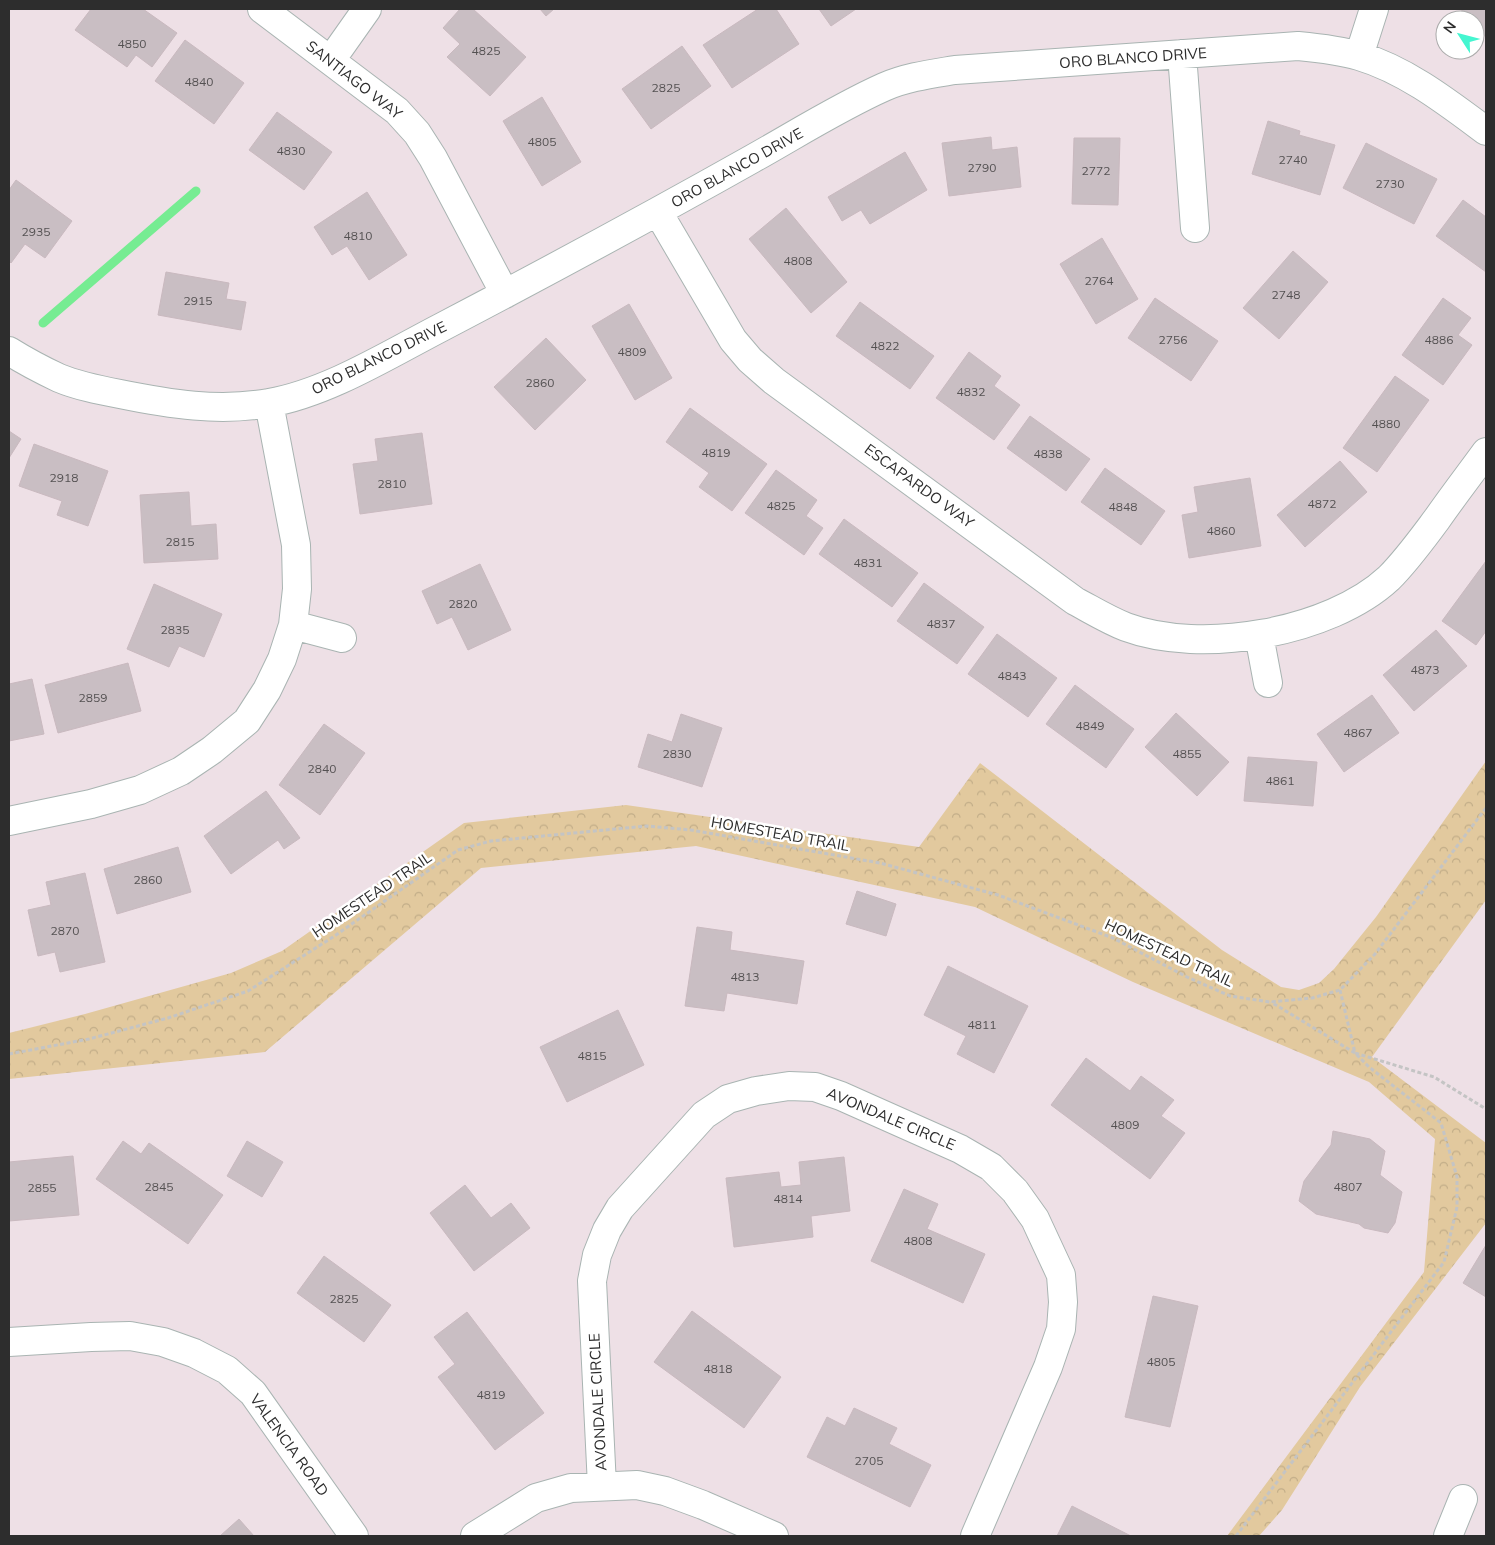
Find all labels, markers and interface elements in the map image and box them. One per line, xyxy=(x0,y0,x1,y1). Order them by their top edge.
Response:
north arrow xyxy=(1435,10,1485,60)
text: N xyxy=(1439,18,1460,37)
house number: 4850 xyxy=(118,36,146,51)
street label: SANTIAGO WAY xyxy=(302,36,407,124)
house number: 4825 xyxy=(472,43,500,58)
street label: ORO BLANCO DRIVE xyxy=(1059,43,1208,72)
house number: 4840 xyxy=(185,74,213,89)
house number: 2825 xyxy=(652,80,680,95)
street label: ORO BLANCO DRIVE xyxy=(667,123,806,212)
house number: 4805 xyxy=(528,134,556,149)
house number: 4830 xyxy=(277,143,305,158)
house number: 2740 xyxy=(1279,152,1307,167)
house number: 2790 xyxy=(968,160,996,175)
house number: 2772 xyxy=(1082,163,1110,178)
house number: 2730 xyxy=(1376,176,1404,191)
house number: 2935 xyxy=(22,224,50,239)
house number: 4810 xyxy=(344,228,372,243)
house number: 4808 xyxy=(784,253,812,268)
house number: 2764 xyxy=(1085,273,1113,288)
house number: 2748 xyxy=(1272,287,1300,302)
house number: 2915 xyxy=(184,293,212,308)
street label: ORO BLANCO DRIVE xyxy=(308,317,450,399)
house number: 2756 xyxy=(1159,332,1187,347)
house number: 4886 xyxy=(1425,332,1453,347)
house number: 4822 xyxy=(871,338,899,353)
house number: 4809 xyxy=(618,344,646,359)
house number: 2860 xyxy=(526,375,554,390)
house number: 4832 xyxy=(957,384,985,399)
house number: 4880 xyxy=(1372,416,1400,431)
street label: ESCAPARDO WAY xyxy=(861,439,979,532)
house number: 4819 xyxy=(702,445,730,460)
house number: 4838 xyxy=(1034,446,1062,461)
house number: 2918 xyxy=(50,470,78,485)
house number: 2810 xyxy=(378,476,406,491)
house number: 4872 xyxy=(1308,496,1336,511)
house number: 4825 xyxy=(767,498,795,513)
house number: 4848 xyxy=(1109,499,1137,514)
house number: 4860 xyxy=(1207,523,1235,538)
house number: 2815 xyxy=(166,534,194,549)
house number: 4831 xyxy=(854,555,882,570)
house number: 2820 xyxy=(449,596,477,611)
house number: 4837 xyxy=(927,616,955,631)
house number: 2835 xyxy=(161,622,189,637)
house number: 4873 xyxy=(1411,662,1439,677)
house number: 4843 xyxy=(998,668,1026,683)
house number: 2859 xyxy=(79,690,107,705)
house number: 4849 xyxy=(1076,718,1104,733)
house number: 4867 xyxy=(1344,725,1372,740)
house number: 2830 xyxy=(663,746,691,761)
house number: 4855 xyxy=(1173,746,1201,761)
house number: 2840 xyxy=(308,761,336,776)
house number: 4861 xyxy=(1266,773,1294,788)
street label: HOMESTEAD TRAIL xyxy=(710,812,851,855)
street label: HOMESTEAD TRAIL xyxy=(308,848,435,942)
house number: 2860 xyxy=(134,872,162,887)
street label: HOMESTEAD TRAIL xyxy=(1102,914,1237,991)
house number: 2870 xyxy=(51,923,79,938)
house number: 4813 xyxy=(731,969,759,984)
house number: 4811 xyxy=(968,1017,996,1032)
house number: 4815 xyxy=(578,1048,606,1063)
street label: AVONDALE CIRCLE xyxy=(824,1083,959,1154)
house number: 4809 xyxy=(1111,1117,1139,1132)
house number: 2845 xyxy=(145,1179,173,1194)
house number: 4807 xyxy=(1334,1179,1362,1194)
house number: 2855 xyxy=(28,1180,56,1195)
house number: 4814 xyxy=(774,1191,802,1206)
house number: 4808 xyxy=(904,1233,932,1248)
house number: 2825 xyxy=(330,1291,358,1306)
street label: AVONDALE CIRCLE xyxy=(584,1333,611,1471)
house number: 4805 xyxy=(1147,1354,1175,1369)
house number: 4818 xyxy=(704,1361,732,1376)
house number: 4819 xyxy=(477,1387,505,1402)
street label: VALENCIA ROAD xyxy=(246,1390,333,1500)
house number: 2705 xyxy=(855,1453,883,1468)

